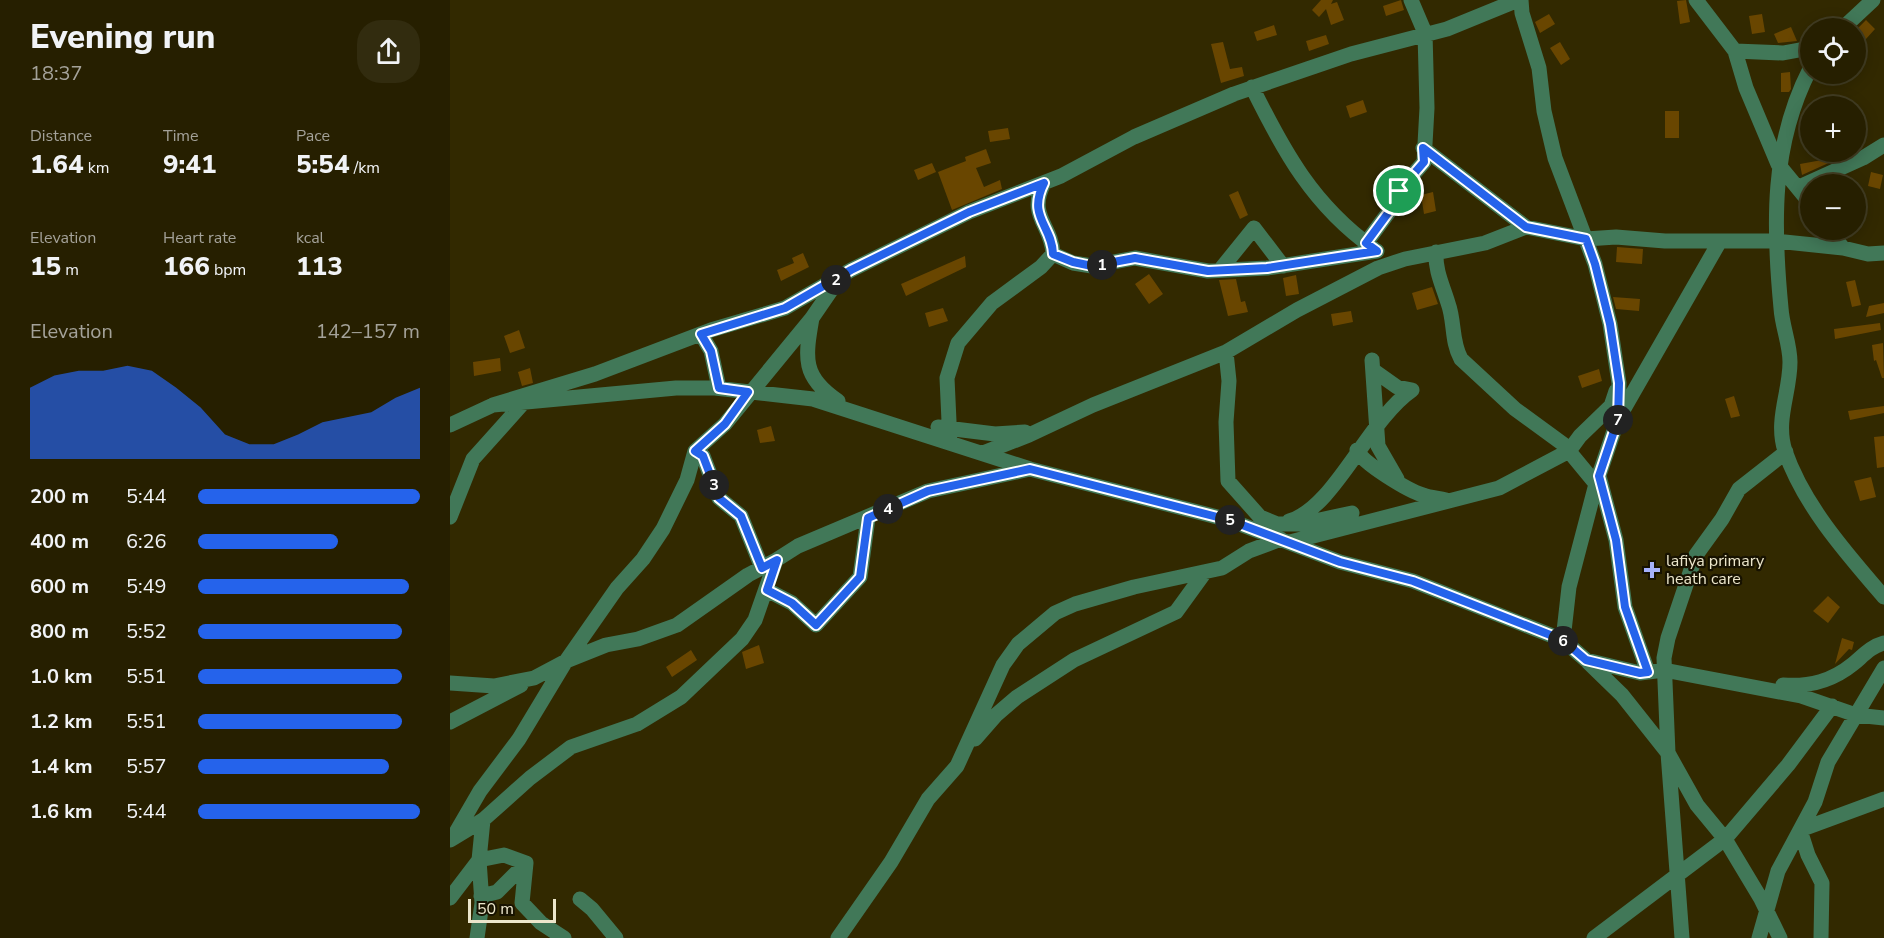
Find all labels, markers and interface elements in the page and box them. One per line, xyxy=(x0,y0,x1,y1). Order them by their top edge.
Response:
text: Evening run xyxy=(30,15,215,60)
map controls xyxy=(1800,18,1866,240)
button: locate xyxy=(1800,18,1866,84)
button: share xyxy=(357,20,420,83)
text: 18:37 xyxy=(30,60,83,87)
button: + xyxy=(1800,96,1866,162)
text: Distance xyxy=(30,125,92,147)
text: Time xyxy=(163,125,199,147)
text: Pace xyxy=(296,125,330,147)
text: 1.64 xyxy=(30,147,84,182)
text: 9:41 xyxy=(163,147,217,182)
text: 5:54 xyxy=(296,147,350,182)
text: km xyxy=(84,157,109,179)
text: /km xyxy=(350,157,380,179)
pin xyxy=(1373,165,1424,216)
icon: arrive xyxy=(1382,174,1415,207)
button: − xyxy=(1800,174,1866,240)
text: Elevation xyxy=(30,227,96,249)
text: Heart rate xyxy=(163,227,236,249)
text: kcal xyxy=(296,227,324,249)
text: 15 xyxy=(30,249,61,284)
text: 166 xyxy=(163,249,210,284)
text: 113 xyxy=(296,249,343,284)
pin: 1 xyxy=(1087,250,1117,280)
text: 1 xyxy=(1097,254,1107,276)
text: m xyxy=(61,259,79,281)
text: bpm xyxy=(210,259,246,281)
pin: 2 xyxy=(821,265,851,295)
text: 2 xyxy=(831,269,841,291)
text: Elevation xyxy=(30,318,113,345)
text: 142–157 m xyxy=(316,318,420,345)
pin: 7 xyxy=(1603,405,1633,435)
text: 7 xyxy=(1613,409,1623,431)
pin: 3 xyxy=(699,470,729,500)
text: 3 xyxy=(709,474,719,496)
text: 200 m xyxy=(30,483,89,510)
text: 5:44 xyxy=(126,483,167,510)
pin: 4 xyxy=(873,494,903,524)
text: 4 xyxy=(883,498,893,520)
pin: 5 xyxy=(1215,505,1245,535)
text: 5 xyxy=(1225,509,1235,531)
text: 400 m xyxy=(30,528,89,555)
text: 6:26 xyxy=(126,528,167,555)
place label: lafiya primary heath care xyxy=(1666,550,1765,590)
marker: lafiya primary heath care xyxy=(1643,561,1661,579)
text: 600 m xyxy=(30,573,89,600)
text: 5:49 xyxy=(126,573,167,600)
text: 800 m xyxy=(30,618,89,645)
text: 5:52 xyxy=(126,618,167,645)
pin: 6 xyxy=(1548,626,1578,656)
text: 6 xyxy=(1558,630,1568,652)
text: 1.0 km xyxy=(30,663,93,690)
text: 5:51 xyxy=(126,663,167,690)
text: 1.2 km xyxy=(30,708,93,735)
text: 5:51 xyxy=(126,708,167,735)
text: 1.4 km xyxy=(30,753,93,780)
text: 5:57 xyxy=(126,753,167,780)
text: 1.6 km xyxy=(30,798,93,825)
text: 5:44 xyxy=(126,798,167,825)
scale bar xyxy=(468,896,556,924)
text: 50 m xyxy=(477,898,514,920)

